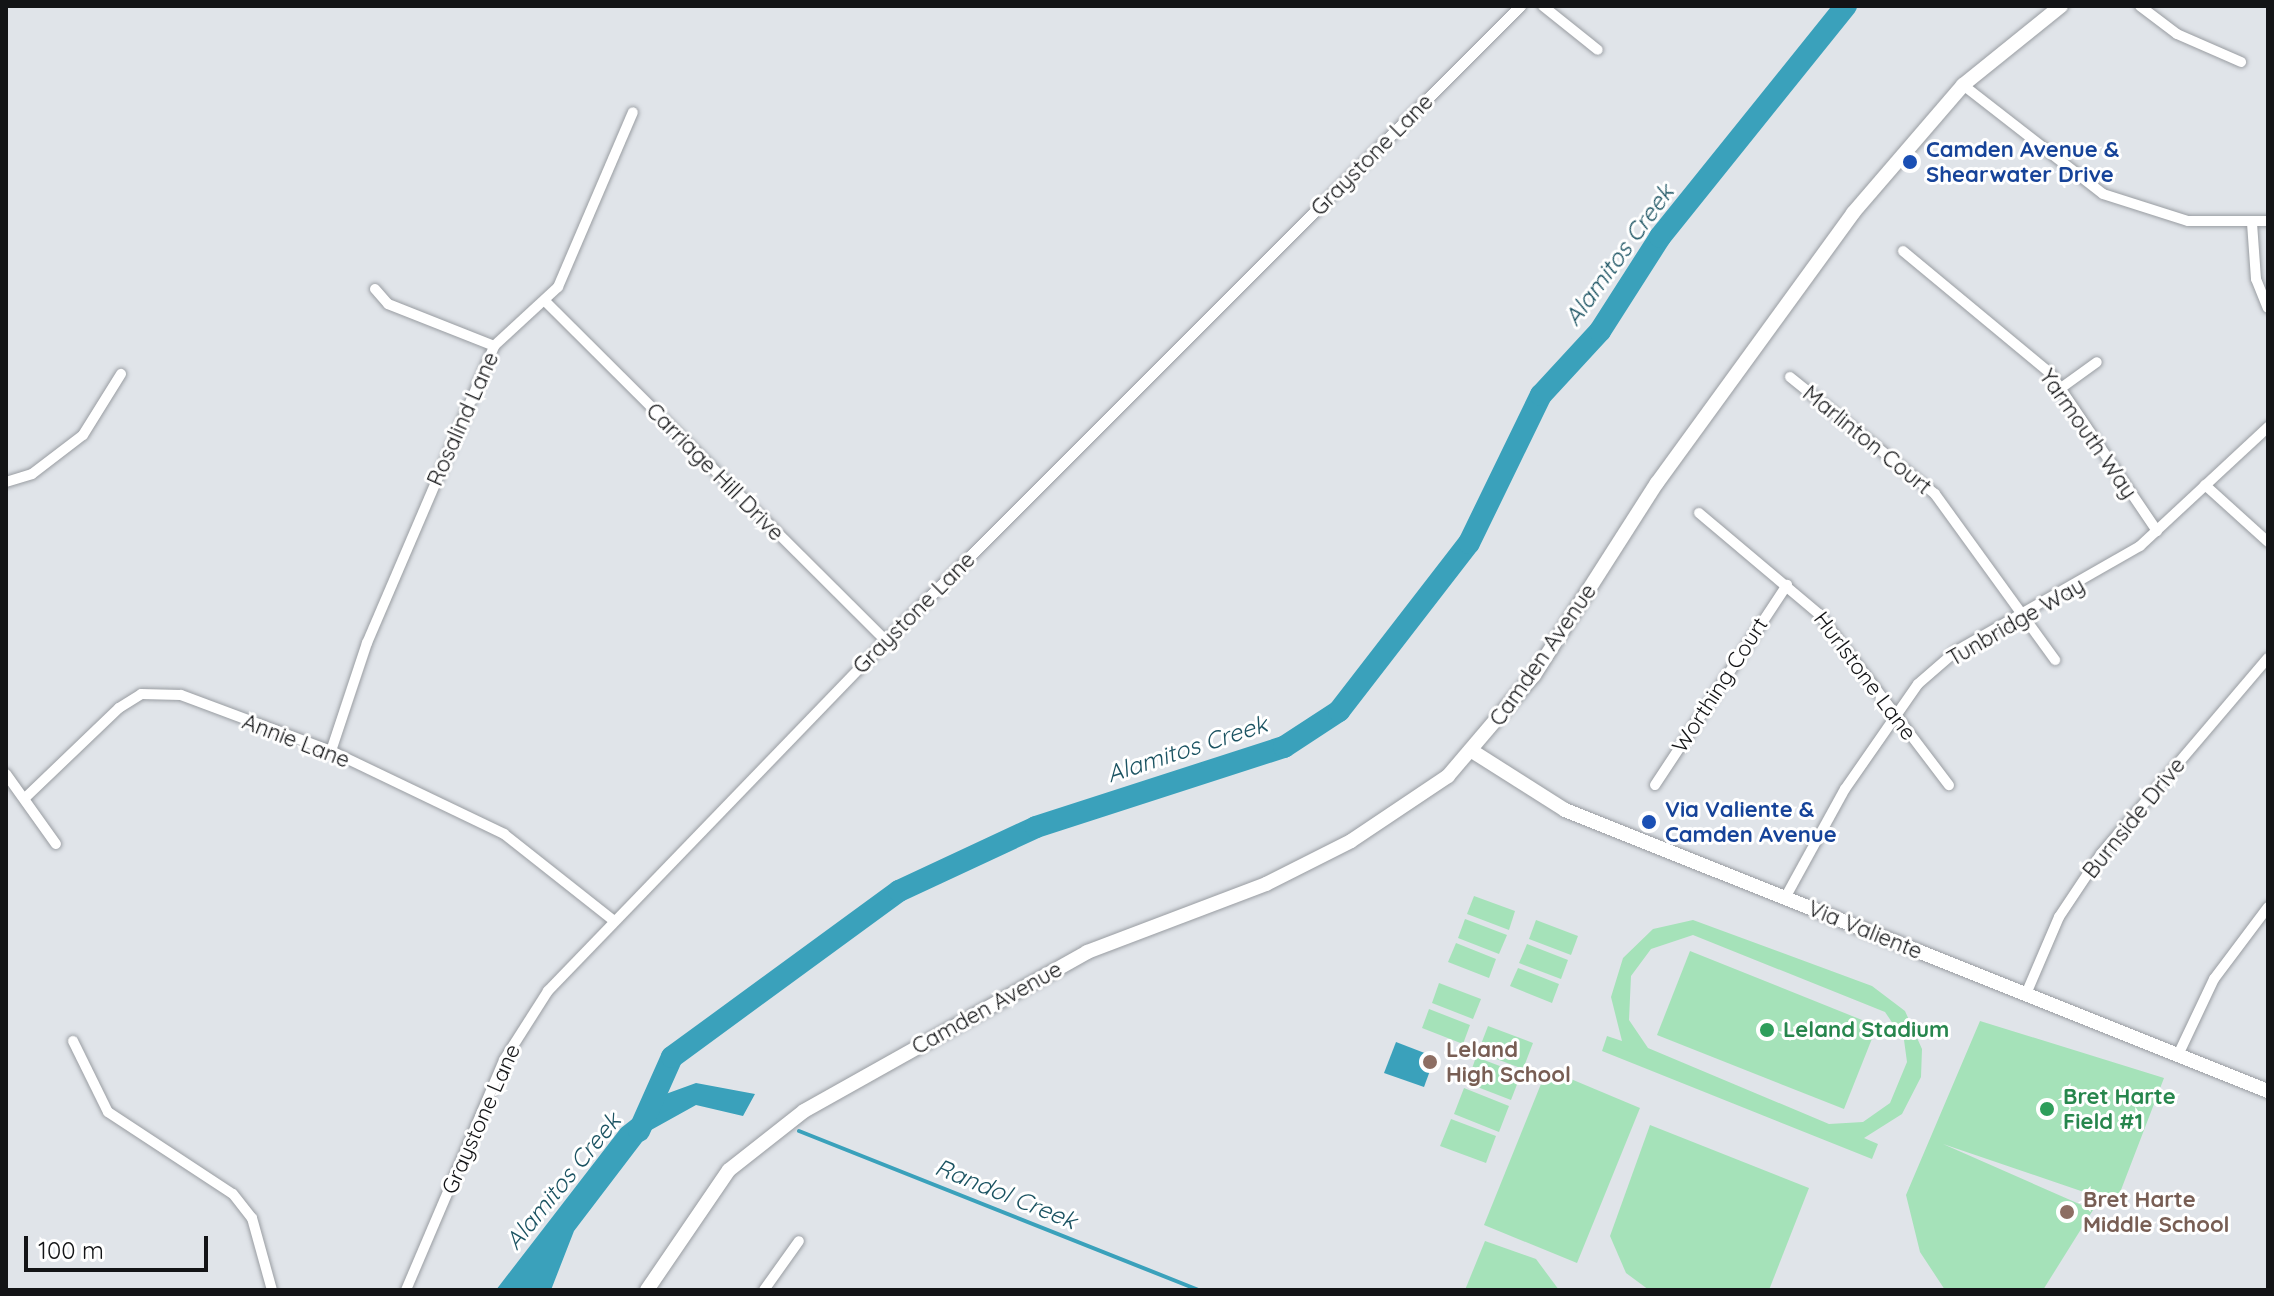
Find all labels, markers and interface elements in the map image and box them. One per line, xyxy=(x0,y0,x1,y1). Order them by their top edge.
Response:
street label: Graystone Lane xyxy=(1306,89,1438,221)
place label: Camden Avenue & Shearwater Drive xyxy=(1926,136,2119,188)
marker: Camden Avenue & Shearwater Drive xyxy=(1901,153,1919,171)
water label: Alamitos Creek xyxy=(1558,179,1680,331)
street label: Rosalind Lane xyxy=(422,348,504,490)
street label: Yarmouth Way xyxy=(2034,364,2142,504)
street label: Marlinton Court xyxy=(1797,380,1937,500)
street label: Carriage Hill Drive xyxy=(641,398,789,546)
street label: Graystone Lane xyxy=(848,547,980,679)
street label: Tunbridge Way xyxy=(1943,572,2089,672)
street label: Camden Avenue xyxy=(1484,579,1602,731)
street label: Hurlstone Lane xyxy=(1808,606,1922,746)
street label: Worthing Court xyxy=(1666,612,1774,758)
street label: Annie Lane xyxy=(239,708,353,774)
water label: Alamitos Creek xyxy=(1103,709,1271,789)
street label: Burnside Drive xyxy=(2077,752,2191,884)
place label: Via Valiente & Camden Avenue xyxy=(1665,796,1837,848)
marker: Via Valiente & Camden Avenue xyxy=(1640,813,1658,831)
street label: Via Valiente xyxy=(1804,895,1926,965)
street label: Camden Avenue xyxy=(907,956,1067,1060)
place label: Leland Stadium xyxy=(1783,1017,1949,1043)
marker: Leland Stadium xyxy=(1758,1021,1776,1039)
place label: Leland High School xyxy=(1446,1036,1571,1088)
street label: Graystone Lane xyxy=(436,1040,526,1198)
marker: Leland High School xyxy=(1421,1053,1439,1071)
place label: Bret Harte Field #1 xyxy=(2063,1083,2176,1134)
marker: Bret Harte Field #1 xyxy=(2038,1100,2056,1118)
water label: Alamitos Creek xyxy=(499,1107,627,1255)
water label: Randol Creek xyxy=(931,1153,1081,1235)
place label: Bret Harte Middle School xyxy=(2083,1186,2230,1238)
marker: Bret Harte Middle School xyxy=(2058,1203,2076,1221)
scale bar xyxy=(28,1220,212,1270)
text: 100 m xyxy=(38,1235,104,1265)

